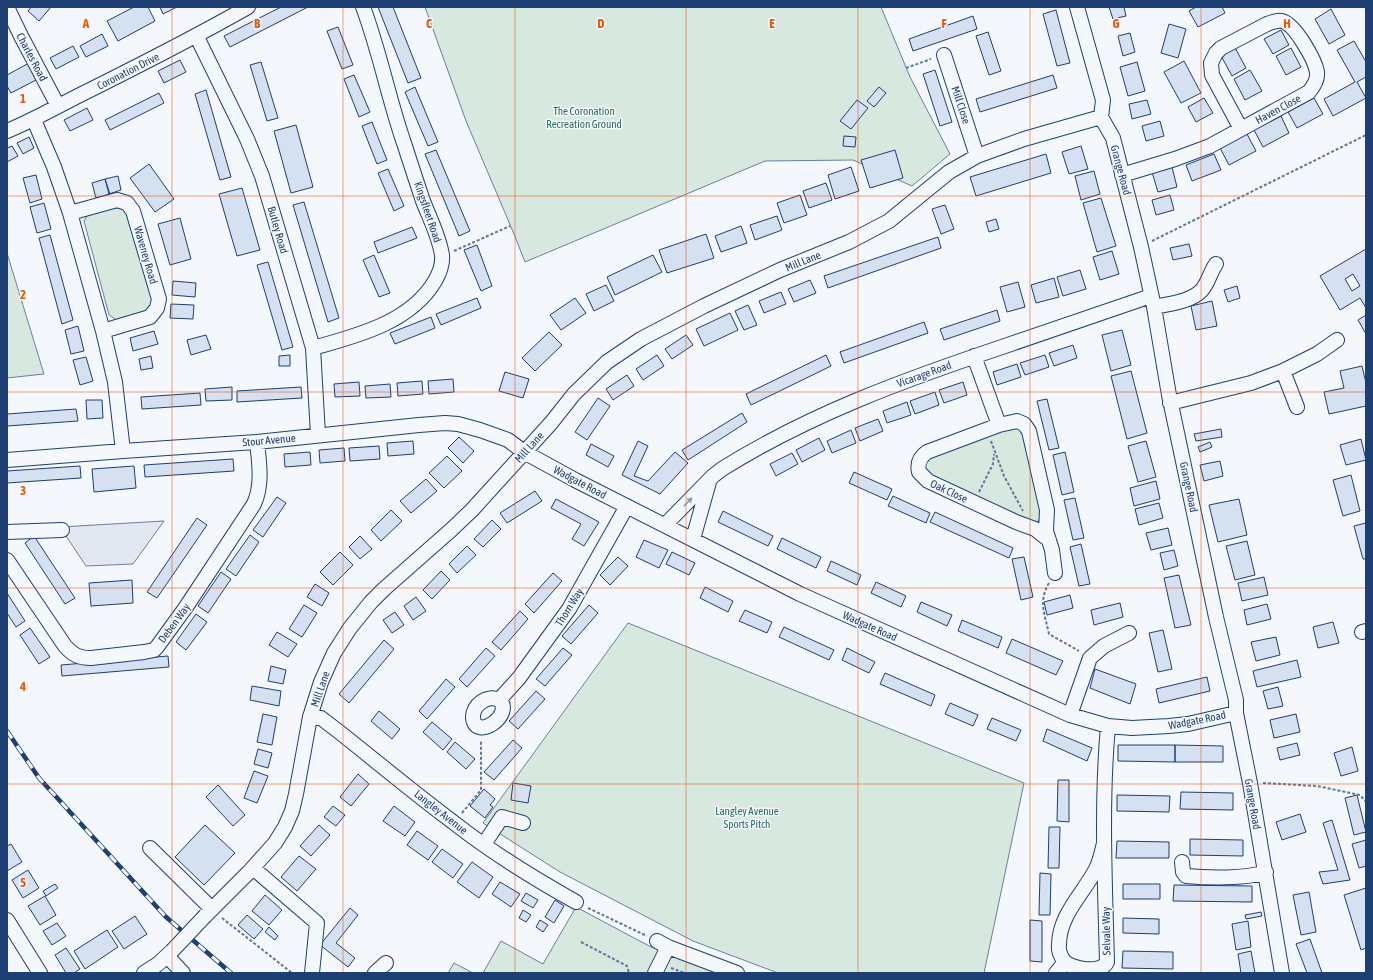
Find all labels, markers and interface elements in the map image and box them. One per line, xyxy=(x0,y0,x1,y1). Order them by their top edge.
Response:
text: A xyxy=(82,16,90,31)
text: B xyxy=(254,16,261,31)
text: C xyxy=(426,16,432,31)
text: D xyxy=(597,16,605,31)
text: E xyxy=(769,16,775,31)
text: F xyxy=(941,16,947,31)
text: G xyxy=(1113,16,1120,31)
text: H xyxy=(1283,16,1291,31)
street label: Charles Road xyxy=(14,31,50,83)
street label: Coronation Drive xyxy=(95,50,161,92)
street label: Mill Close xyxy=(949,85,973,125)
text: 1 xyxy=(20,91,26,106)
street label: Haven Close xyxy=(1253,92,1303,126)
park label: The Coronation Recreation Ground xyxy=(546,105,622,130)
street label: Grange Road xyxy=(1109,144,1133,196)
street label: Kingsfleet Road xyxy=(412,180,444,244)
street label: Butley Road xyxy=(266,205,290,255)
street label: Waveney Road xyxy=(132,225,160,285)
street label: Mill Lane xyxy=(784,249,822,273)
text: 2 xyxy=(20,287,26,302)
street label: Vicarage Road xyxy=(895,359,953,389)
street label: Mill Lane xyxy=(512,429,546,465)
street label: Stour Avenue xyxy=(242,432,296,448)
street label: Grange Road xyxy=(1178,461,1200,513)
street label: Wadgate Road xyxy=(552,463,608,501)
street label: Oak Close xyxy=(928,477,970,505)
text: 3 xyxy=(20,483,26,498)
one-way arrow xyxy=(683,497,692,507)
street label: Thorn Way xyxy=(553,585,586,628)
street label: Deben Way xyxy=(156,601,192,645)
street label: Wadgate Road xyxy=(841,609,899,643)
street label: Mill Lane xyxy=(308,670,332,708)
text: 4 xyxy=(19,679,26,694)
street label: Wadgate Road xyxy=(1167,709,1227,731)
street label: Grange Road xyxy=(1243,778,1263,830)
street label: Langley Avenue xyxy=(412,788,470,836)
park label: Langley Avenue Sports Pitch xyxy=(715,805,779,830)
text: 5 xyxy=(20,875,26,890)
street label: Selvale Way xyxy=(1100,906,1112,955)

